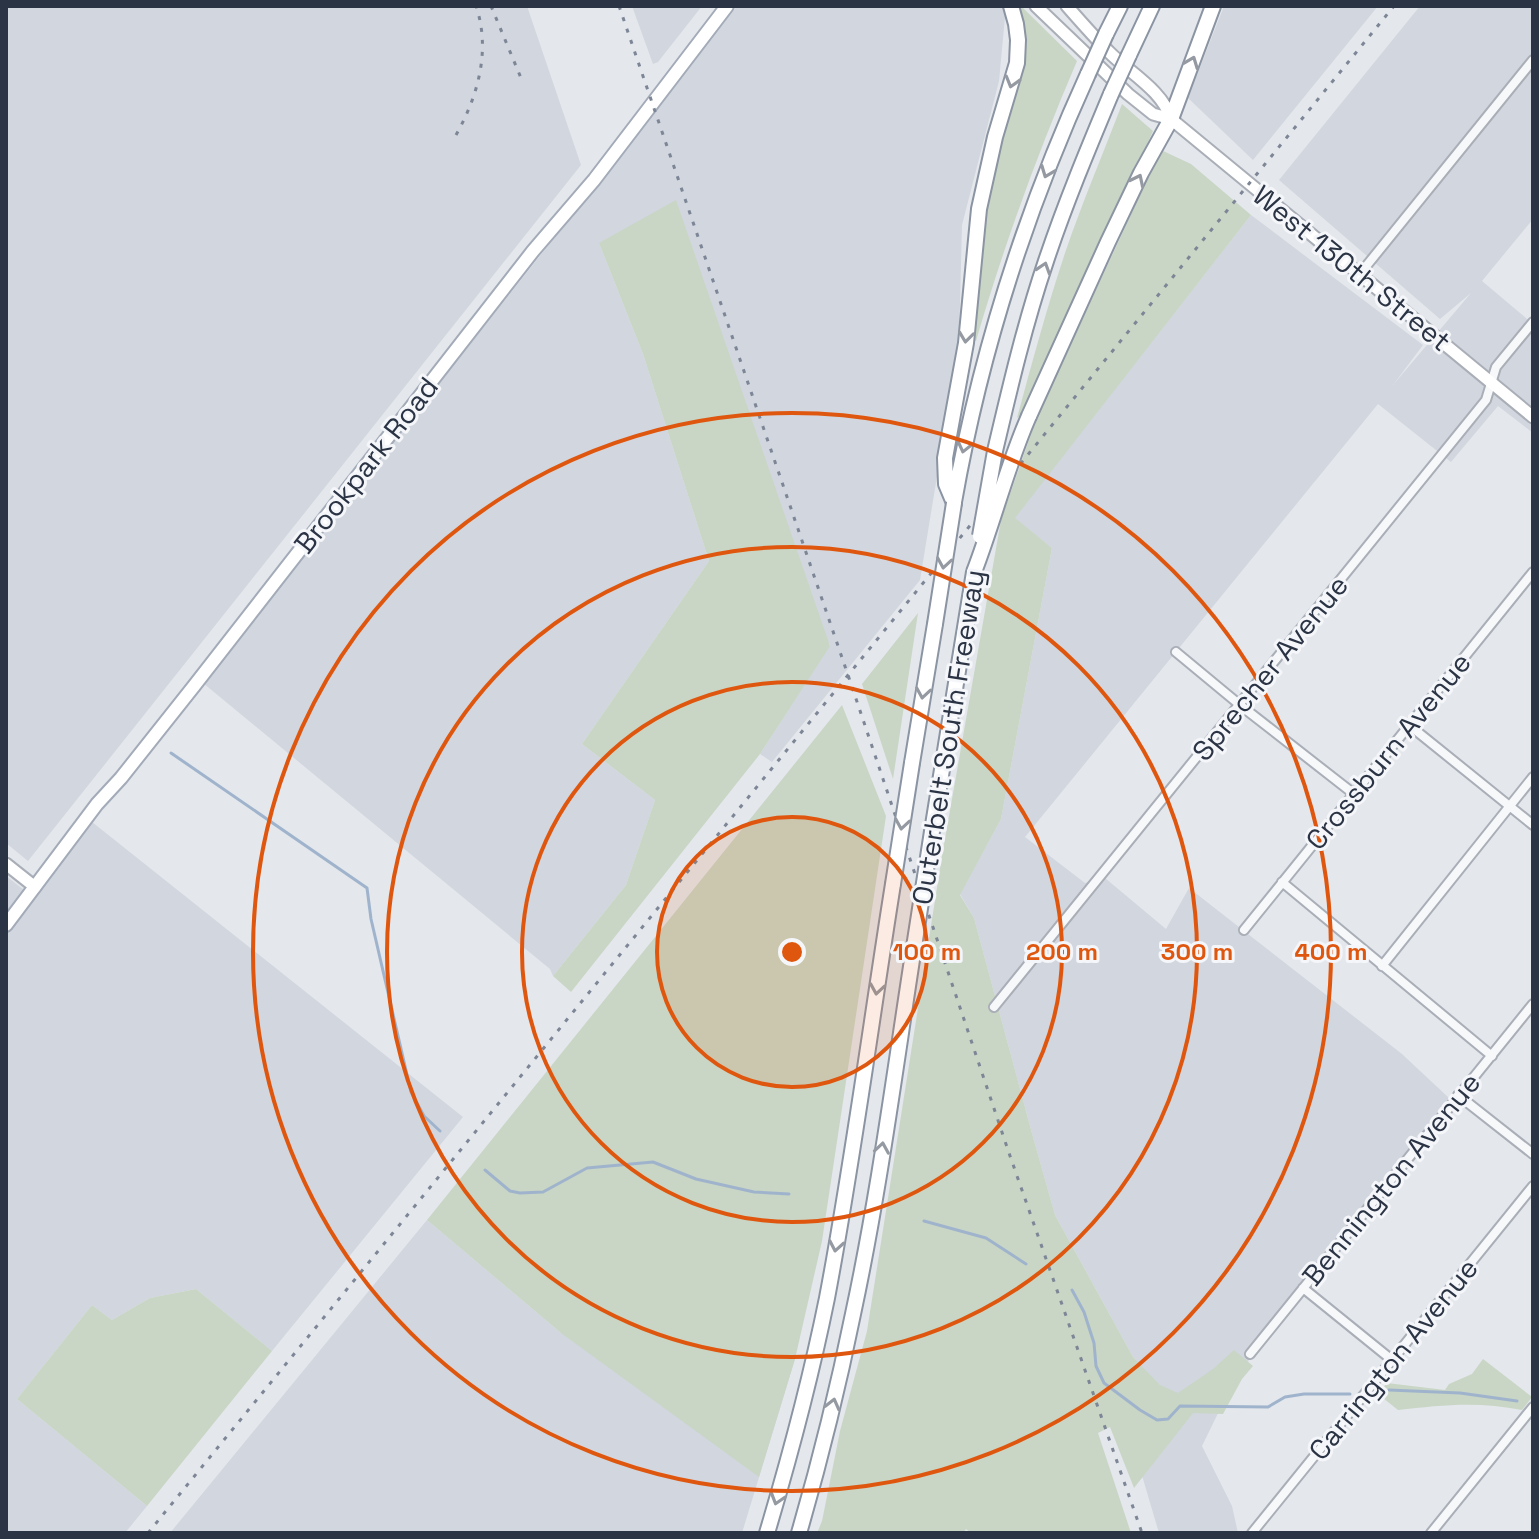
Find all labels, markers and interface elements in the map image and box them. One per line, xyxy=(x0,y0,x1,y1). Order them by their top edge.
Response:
one-way arrow xyxy=(1182,56,1199,70)
one-way arrow xyxy=(1004,75,1021,89)
one-way arrow xyxy=(1041,164,1057,178)
one-way arrow xyxy=(1128,173,1144,188)
street label: West 130th Street xyxy=(1246,177,1458,359)
one-way arrow xyxy=(1035,261,1051,275)
one-way arrow xyxy=(958,330,975,344)
street label: Brookpark Road xyxy=(286,370,446,560)
one-way arrow xyxy=(956,440,973,453)
one-way arrow xyxy=(936,556,953,570)
street label: Outerbelt South Freeway xyxy=(904,567,992,907)
street label: Sprecher Avenue xyxy=(1184,568,1356,768)
street label: Crossburn Avenue xyxy=(1297,645,1479,857)
one-way arrow xyxy=(916,687,933,700)
one-way arrow xyxy=(895,817,912,831)
text: 100 m xyxy=(893,936,961,967)
text: 200 m xyxy=(1026,936,1098,967)
text: 300 m xyxy=(1161,936,1233,967)
text: 400 m xyxy=(1295,936,1367,967)
centre of rings xyxy=(778,938,806,966)
one-way arrow xyxy=(869,982,886,996)
street label: Bennington Avenue xyxy=(1294,1065,1488,1293)
one-way arrow xyxy=(873,1141,890,1155)
one-way arrow xyxy=(829,1239,846,1253)
street label: Carrington Avenue xyxy=(1300,1251,1486,1467)
one-way arrow xyxy=(824,1397,841,1411)
one-way arrow xyxy=(770,1492,786,1505)

